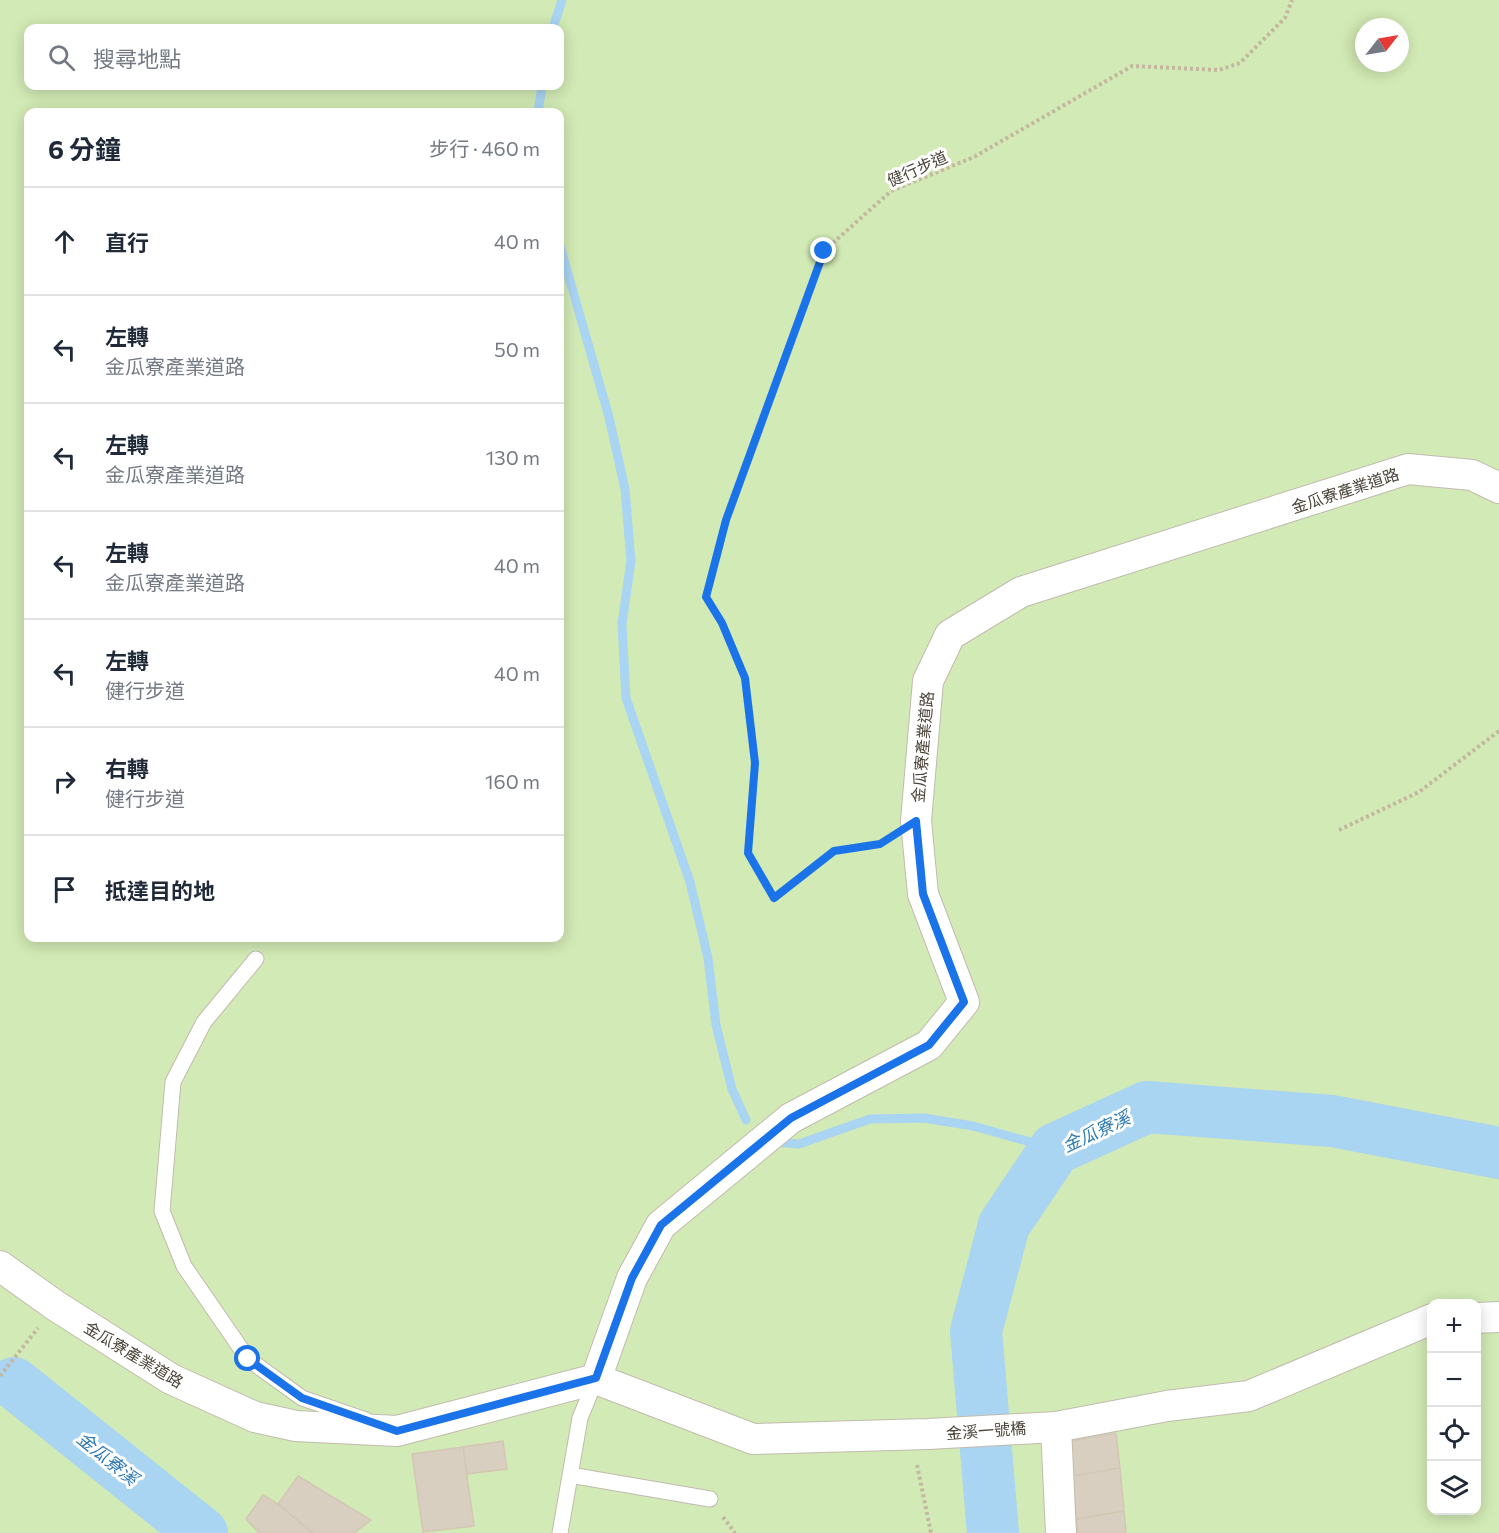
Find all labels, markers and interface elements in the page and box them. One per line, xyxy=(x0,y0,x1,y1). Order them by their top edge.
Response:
north arrow xyxy=(1355,18,1409,72)
search box xyxy=(24,24,564,90)
icon: search xyxy=(45,41,78,74)
text: 搜尋地點 xyxy=(93,45,181,72)
text: 6 分鐘 xyxy=(48,133,121,164)
text: 步行 · 460 m xyxy=(429,136,540,160)
street label: 健行步道 xyxy=(884,146,950,190)
icon: ahead xyxy=(48,225,81,258)
text: 直行 xyxy=(105,229,149,256)
text: 40 m xyxy=(494,229,540,253)
route end xyxy=(810,237,836,263)
text: 左轉 xyxy=(105,323,149,350)
icon: left xyxy=(48,333,81,366)
text: 50 m xyxy=(494,337,540,361)
text: 金瓜寮產業道路 xyxy=(105,354,245,378)
text: 左轉 xyxy=(105,431,149,458)
icon: left xyxy=(48,441,81,474)
text: 130 m xyxy=(486,445,540,469)
text: 金瓜寮產業道路 xyxy=(105,462,245,486)
street label: 金瓜寮產業道路 xyxy=(1289,464,1401,516)
text: 左轉 xyxy=(105,539,149,566)
icon: left xyxy=(48,549,81,582)
text: 40 m xyxy=(494,553,540,577)
text: 金瓜寮產業道路 xyxy=(105,570,245,594)
text: 左轉 xyxy=(105,647,149,674)
icon: left xyxy=(48,657,81,690)
text: 40 m xyxy=(494,661,540,685)
text: 健行步道 xyxy=(105,678,185,702)
street label: 金瓜寮產業道路 xyxy=(908,690,936,804)
text: 右轉 xyxy=(105,755,149,782)
icon: right xyxy=(48,765,81,798)
text: 160 m xyxy=(485,769,540,793)
text: 健行步道 xyxy=(105,786,185,810)
icon: arrive xyxy=(48,873,81,906)
text: 抵達目的地 xyxy=(105,877,215,904)
water label: 金瓜寮溪 xyxy=(1059,1105,1136,1156)
map controls xyxy=(1427,1299,1481,1515)
button: + xyxy=(1427,1299,1481,1353)
street label: 金瓜寮產業道路 xyxy=(81,1317,187,1391)
route start xyxy=(234,1345,260,1371)
button: − xyxy=(1427,1353,1481,1407)
button: locate xyxy=(1427,1407,1481,1461)
street label: 金溪一號橋 xyxy=(945,1418,1027,1442)
water label: 金瓜寮溪 xyxy=(73,1427,145,1491)
button: layers xyxy=(1427,1461,1481,1515)

